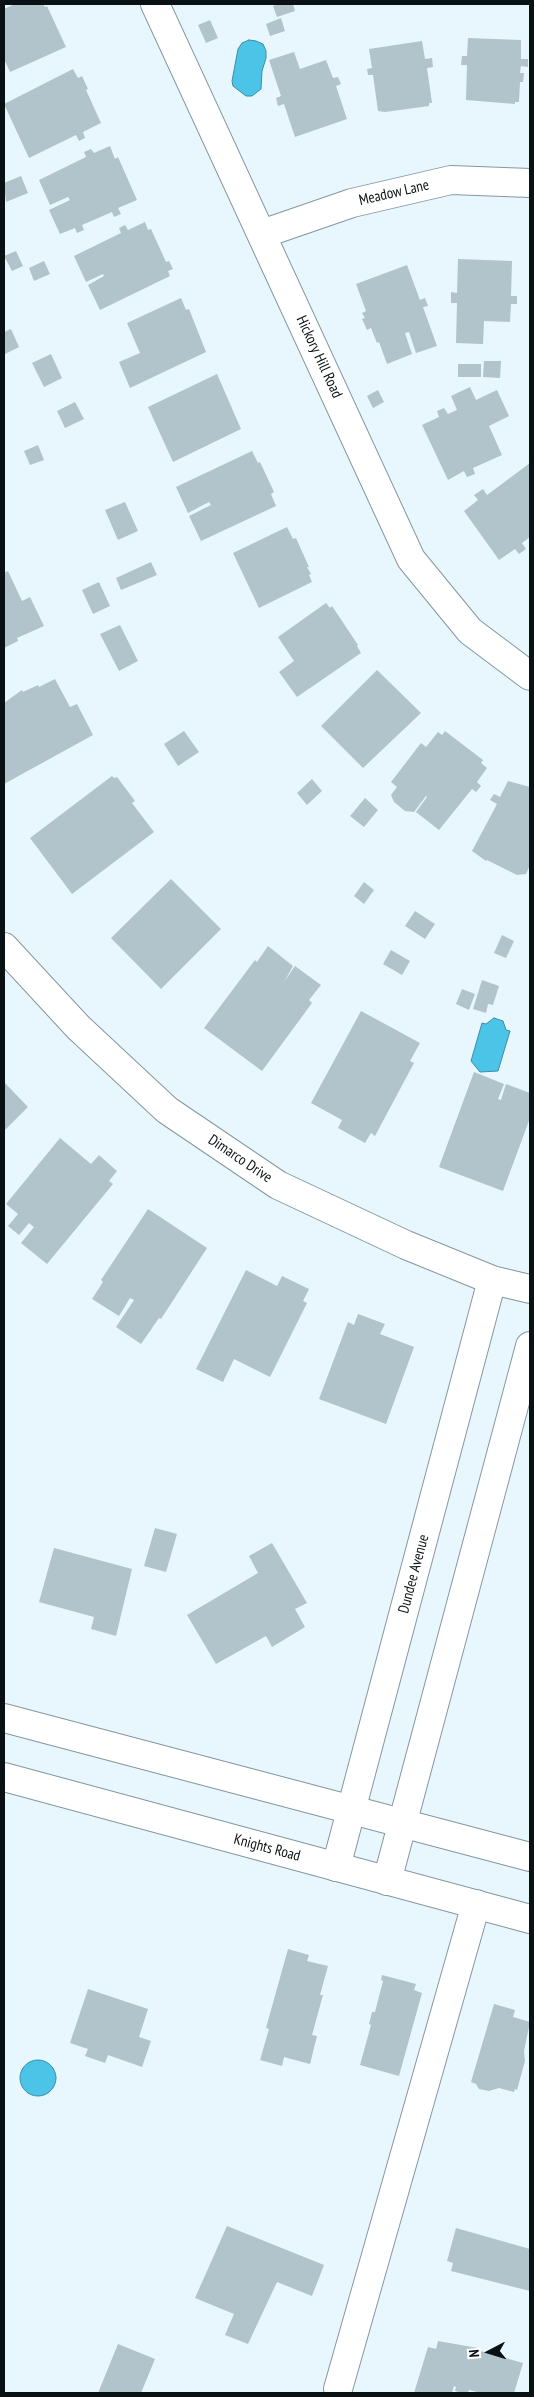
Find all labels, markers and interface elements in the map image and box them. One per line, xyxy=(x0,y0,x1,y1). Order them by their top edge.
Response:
street label: Meadow Lane xyxy=(357,176,431,210)
street label: Hickory Hill Road xyxy=(292,313,346,401)
street label: Dimarco Drive xyxy=(205,1131,275,1187)
street label: Dundee Avenue xyxy=(395,1533,433,1615)
street label: Knights Road xyxy=(232,1831,302,1865)
north arrow xyxy=(464,2327,514,2377)
text: N xyxy=(465,2349,483,2358)

